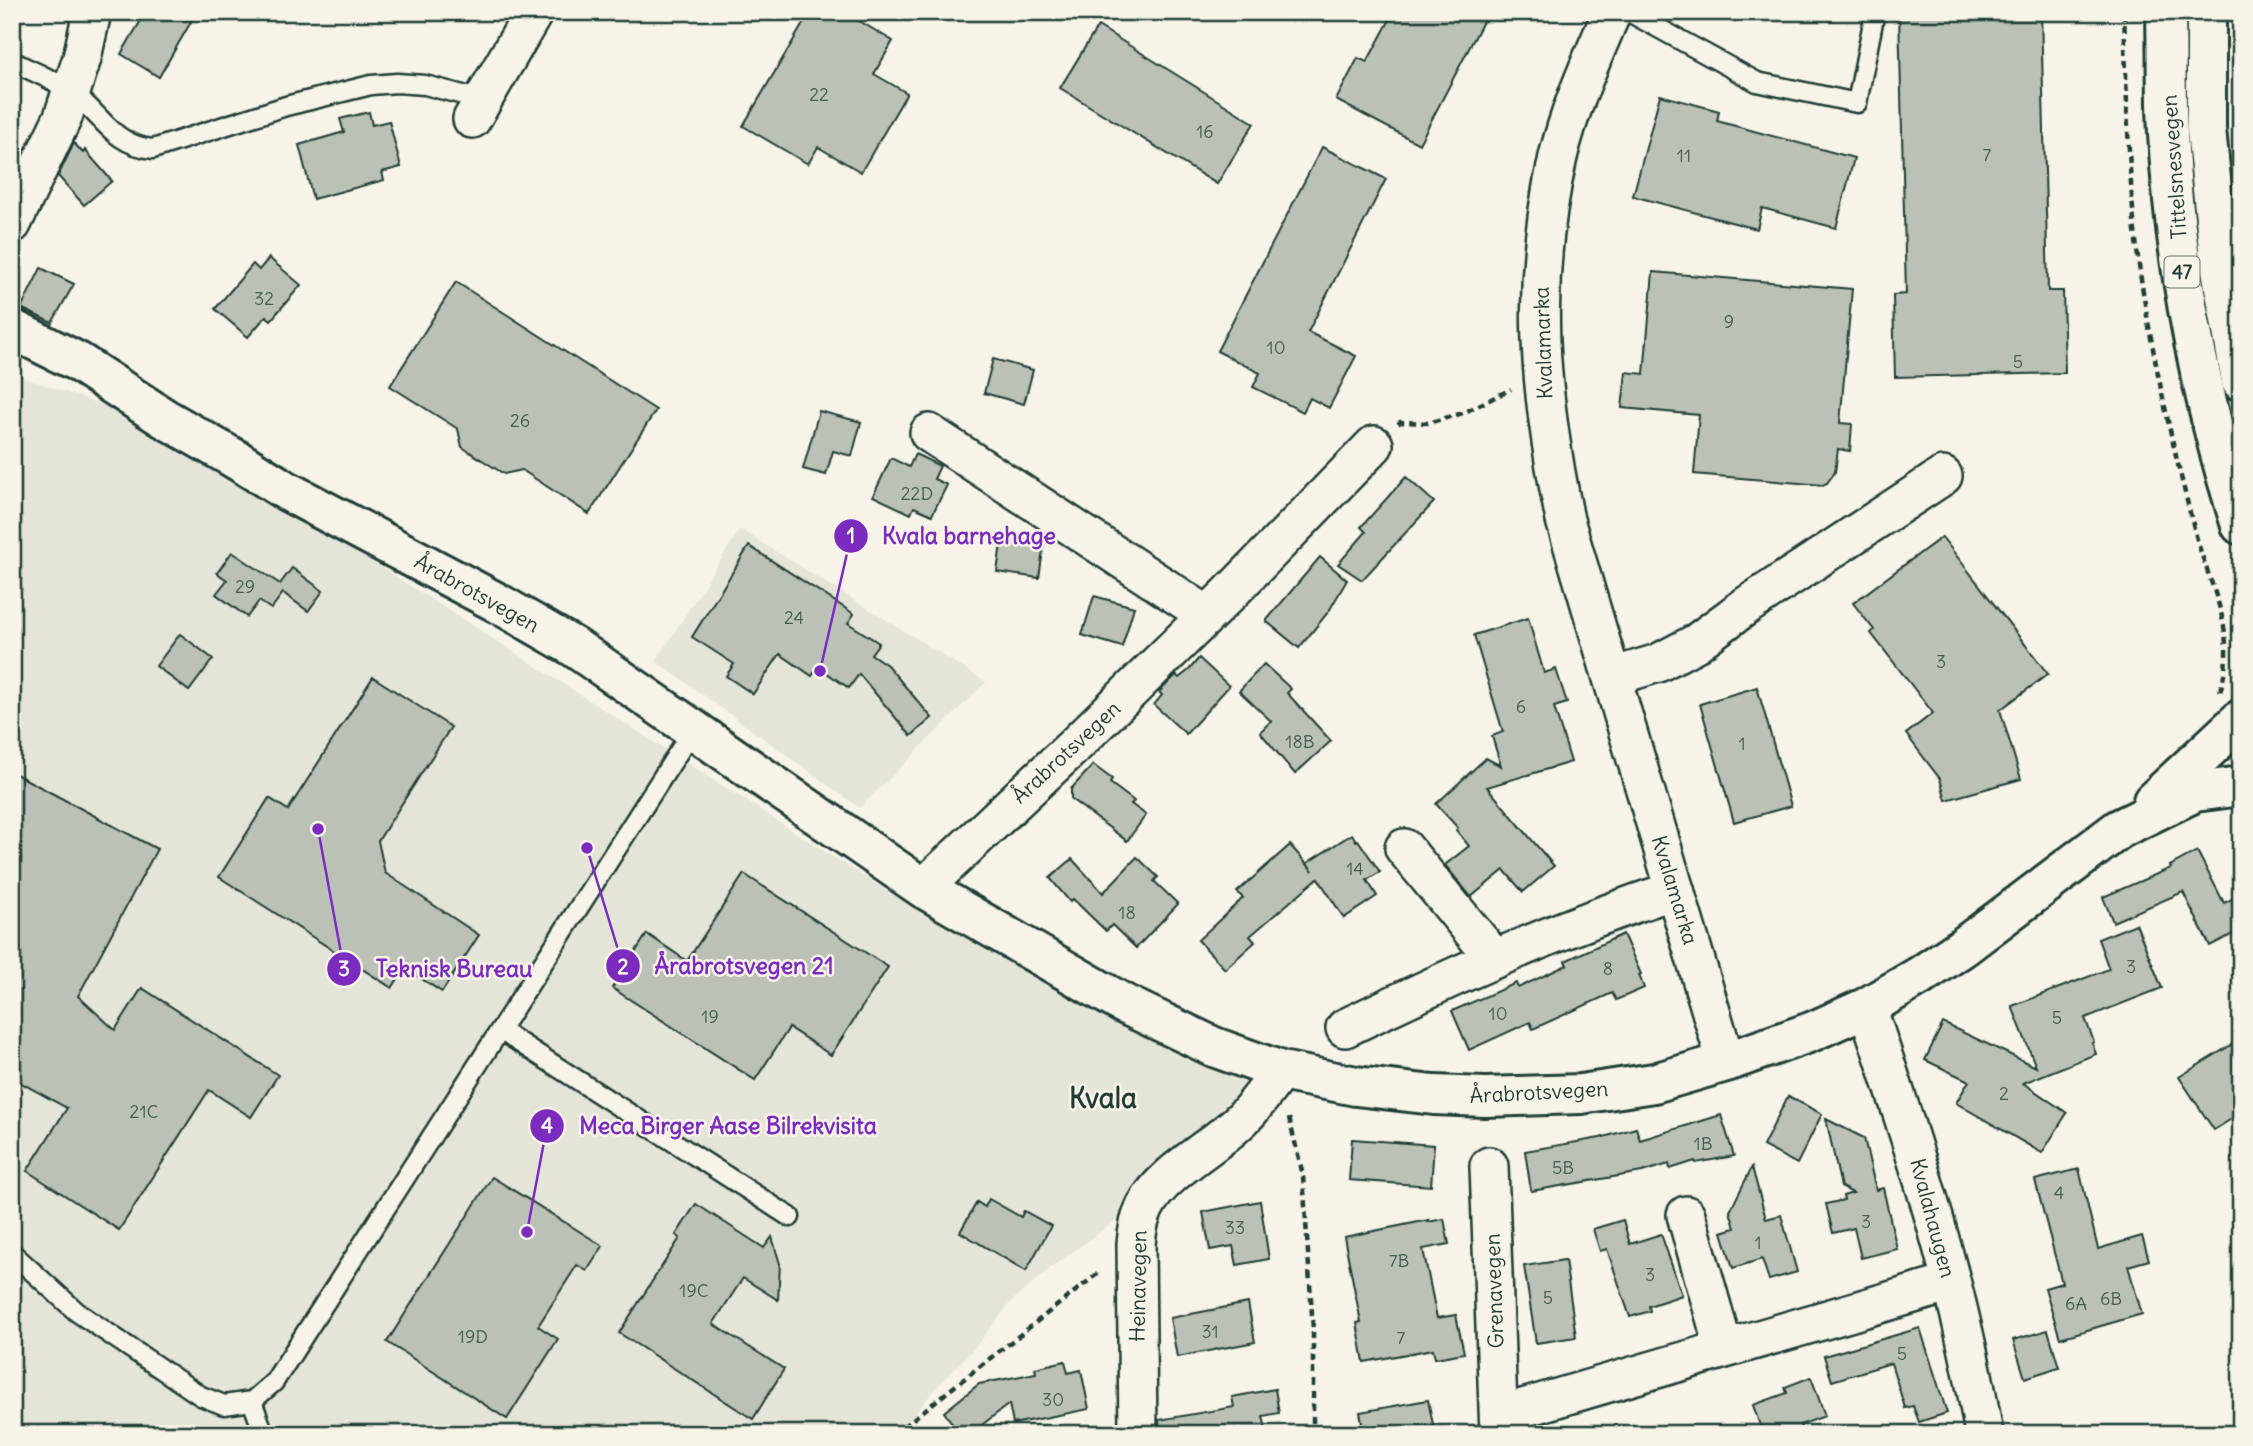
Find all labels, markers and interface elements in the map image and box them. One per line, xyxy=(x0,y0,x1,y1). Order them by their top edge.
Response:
house number: 22 xyxy=(809,83,829,106)
street label: Tittelsnesvegen xyxy=(2155,94,2193,240)
house number: 16 xyxy=(1196,120,1214,143)
house number: 7 xyxy=(1983,143,1992,166)
house number: 11 xyxy=(1677,144,1691,167)
road number: 47 xyxy=(2164,256,2200,288)
street label: Kvalamarka xyxy=(1528,286,1558,400)
house number: 32 xyxy=(254,287,274,310)
house number: 9 xyxy=(1724,310,1734,333)
house number: 10 xyxy=(1267,336,1286,359)
house number: 5 xyxy=(2013,350,2023,373)
house number: 26 xyxy=(510,409,530,432)
house number: 22D xyxy=(901,482,933,505)
callout: Kvala barnehage xyxy=(833,514,1070,558)
text: Kvala barnehage xyxy=(882,521,1056,550)
text: 1 xyxy=(847,522,855,549)
street label: Årabrotsvegen xyxy=(410,548,544,638)
house number: 29 xyxy=(235,575,255,598)
house number: 24 xyxy=(784,606,804,629)
house number: 3 xyxy=(1936,650,1946,673)
street label: Årabrotsvegen xyxy=(1006,695,1126,809)
house number: 6 xyxy=(1516,695,1526,718)
house number: 18B xyxy=(1285,730,1315,753)
house number: 1 xyxy=(1738,732,1746,755)
street label: Kvalamarka xyxy=(1646,832,1704,948)
house number: 14 xyxy=(1346,857,1364,880)
house number: 18 xyxy=(1118,901,1136,924)
callout: Årabrotsvegen 21 xyxy=(606,944,848,988)
callout: Teknisk Bureau xyxy=(326,947,546,991)
text: Årabrotsvegen 21 xyxy=(654,950,834,980)
text: 2 xyxy=(617,953,629,980)
text: Teknisk Bureau xyxy=(376,954,532,983)
text: 3 xyxy=(338,955,350,982)
house number: 3 xyxy=(2126,955,2136,978)
house number: 8 xyxy=(1603,957,1613,980)
house number: 10 xyxy=(1489,1002,1508,1025)
house number: 19 xyxy=(701,1005,719,1028)
house number: 5 xyxy=(2052,1006,2062,1029)
street label: Årabrotsvegen xyxy=(1469,1075,1609,1109)
district label: Kvala xyxy=(1069,1080,1137,1116)
house number: 2 xyxy=(1999,1082,2009,1105)
house number: 21C xyxy=(130,1100,159,1123)
callout: Meca Birger Aase Bilrekvisita xyxy=(530,1104,890,1148)
text: Meca Birger Aase Bilrekvisita xyxy=(579,1111,877,1140)
text: 4 xyxy=(541,1112,553,1139)
house number: 1B xyxy=(1694,1132,1712,1155)
street label: Kvalahaugen xyxy=(1904,1155,1962,1281)
house number: 5B xyxy=(1552,1156,1574,1179)
house number: 4 xyxy=(2054,1181,2064,1204)
house number: 3 xyxy=(1861,1210,1871,1233)
house number: 33 xyxy=(1225,1216,1245,1239)
street label: Heinavegen xyxy=(1124,1230,1152,1342)
house number: 1 xyxy=(1754,1231,1762,1254)
street label: Grenavegen xyxy=(1478,1233,1510,1349)
house number: 7B xyxy=(1389,1249,1409,1272)
house number: 3 xyxy=(1645,1263,1655,1286)
house number: 19C xyxy=(679,1279,709,1302)
house number: 5 xyxy=(1543,1286,1553,1309)
house number: 6B xyxy=(2100,1287,2122,1310)
house number: 6A xyxy=(2065,1292,2087,1315)
house number: 31 xyxy=(1201,1320,1219,1343)
house number: 19D xyxy=(458,1325,488,1348)
house number: 7 xyxy=(1397,1326,1406,1349)
house number: 5 xyxy=(1897,1342,1907,1365)
house number: 30 xyxy=(1042,1388,1064,1411)

